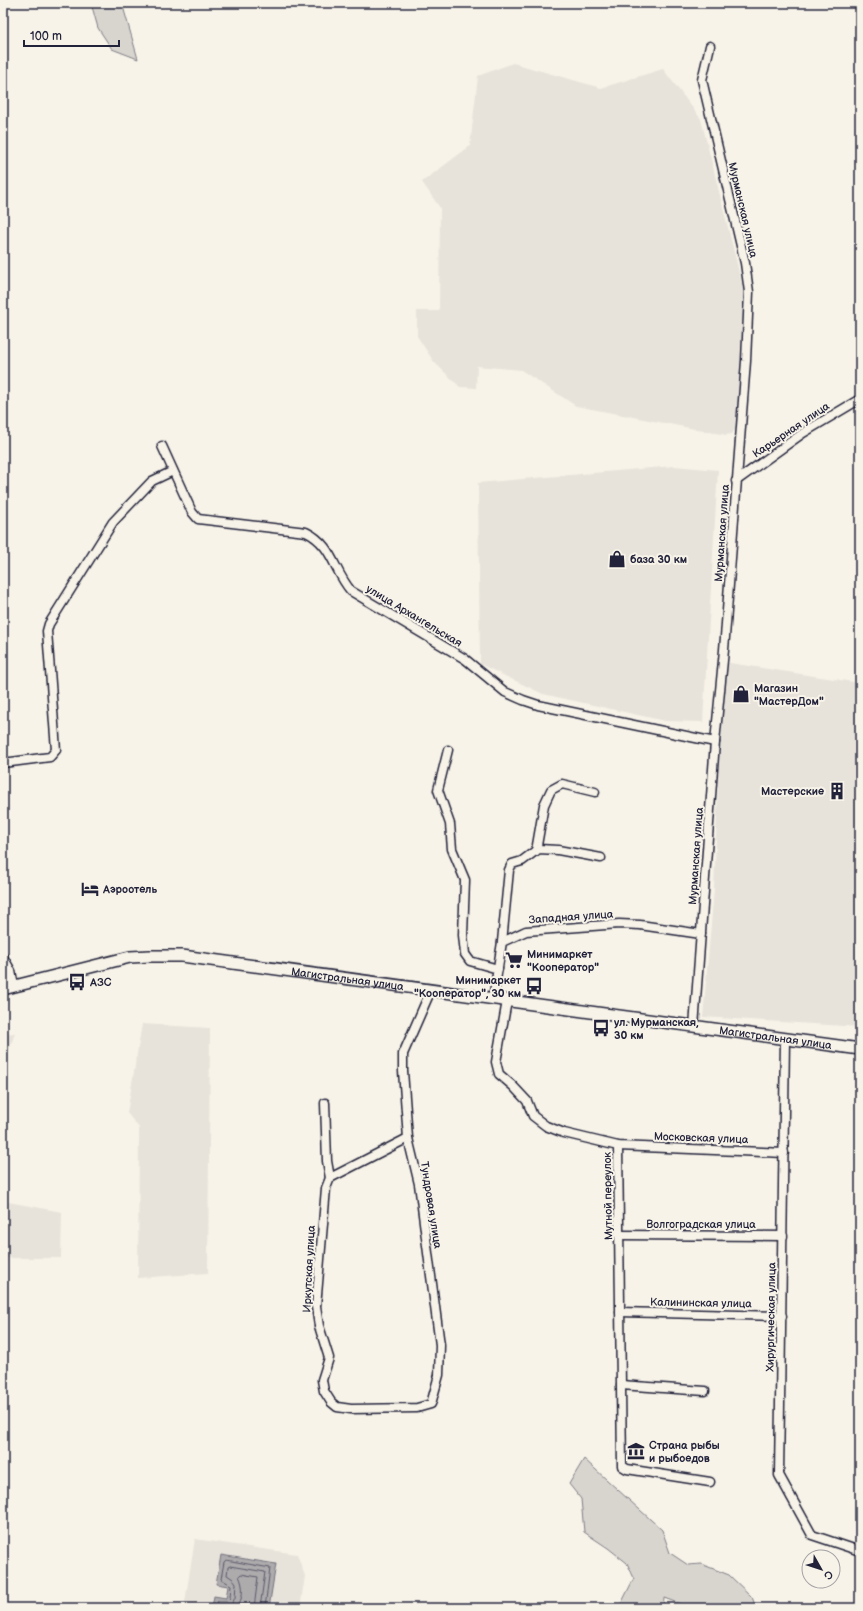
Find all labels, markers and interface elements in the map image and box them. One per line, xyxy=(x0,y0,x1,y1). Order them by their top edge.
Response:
scale bar xyxy=(24,22,119,48)
text: 100 m xyxy=(30,29,62,44)
street label: Мурманская улица xyxy=(726,161,760,259)
street label: Карьерная улица xyxy=(750,399,832,461)
street label: Мурманская улица xyxy=(712,483,732,582)
shop icon: база 30 км xyxy=(607,549,627,569)
place label: база 30 км xyxy=(630,553,687,566)
street label: улица Архангельская xyxy=(364,582,464,650)
place label: Магазин "МастерДом" xyxy=(754,682,824,708)
shop icon: Магазин "МастерДом" xyxy=(731,684,751,704)
building icon: Мастерские xyxy=(827,781,847,801)
place label: Мастерские xyxy=(761,785,824,798)
street label: Мурманская улица xyxy=(686,806,706,905)
hotel icon: Аэроотель xyxy=(80,879,100,899)
place label: Аэроотель xyxy=(102,883,157,896)
street label: Западная улица xyxy=(528,908,614,926)
place label: Минимаркет "Кооператор" xyxy=(527,948,599,974)
supermarket icon: Минимаркет "Кооператор" xyxy=(504,950,524,970)
street label: Магистральная улица xyxy=(290,965,405,993)
bus stop icon: АЗС xyxy=(67,972,87,992)
place label: Минимаркет "Кооператор", 30 км xyxy=(414,974,522,1000)
place label: АЗС xyxy=(89,976,112,989)
bus stop icon: Минимаркет "Кооператор", 30 км xyxy=(524,976,544,996)
place label: ул. Мурманская, 30 км xyxy=(614,1016,699,1042)
bus stop icon: ул. Мурманская, 30 км xyxy=(591,1018,611,1038)
street label: Магистральная улица xyxy=(718,1023,833,1052)
street label: Московская улица xyxy=(654,1130,749,1146)
street label: Мутной переулок xyxy=(601,1152,615,1240)
street label: Тундровая улица xyxy=(418,1160,444,1250)
street label: Волгоградская улица xyxy=(646,1218,756,1231)
street label: Иркутская улица xyxy=(300,1225,318,1313)
street label: Хирургическая улица xyxy=(764,1262,778,1372)
street label: Калининская улица xyxy=(650,1296,752,1310)
place label: Страна рыбы и рыбоедов xyxy=(649,1439,720,1465)
museum icon: Страна рыбы и рыбоедов xyxy=(626,1441,646,1461)
north arrow xyxy=(801,1549,841,1589)
text: С xyxy=(821,1568,836,1582)

